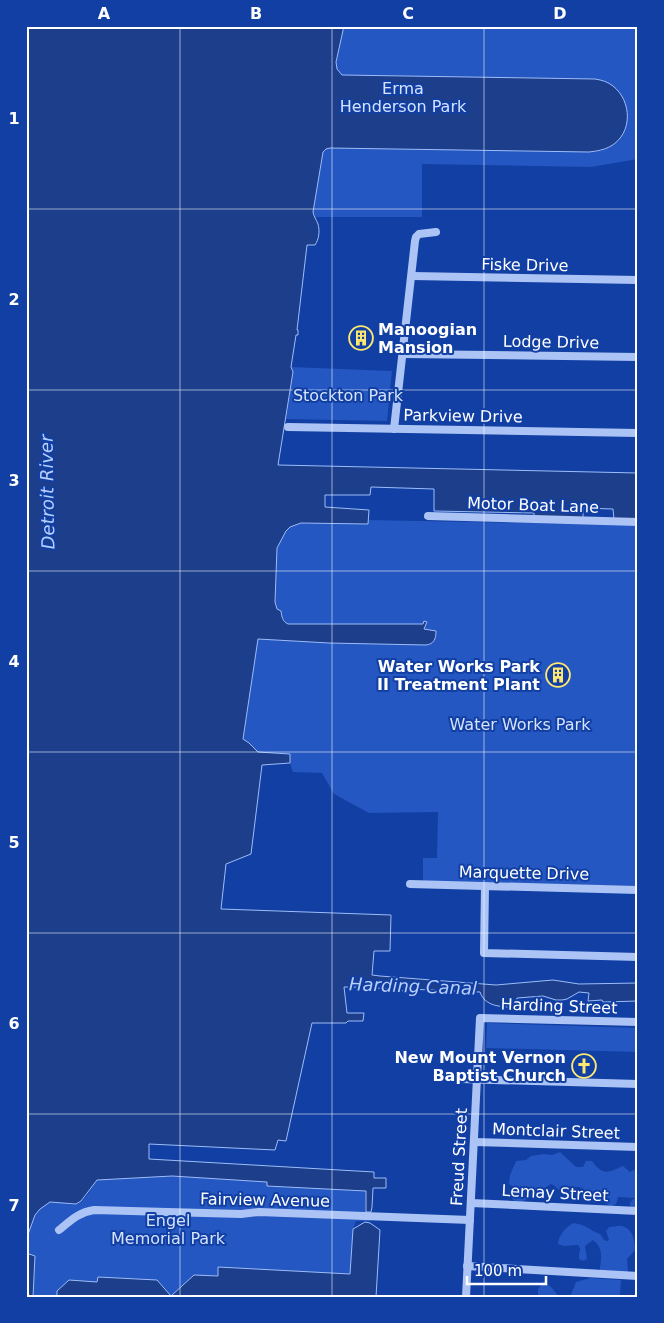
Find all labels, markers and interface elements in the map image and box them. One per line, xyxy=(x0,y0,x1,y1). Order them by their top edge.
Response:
text: A xyxy=(98,4,111,23)
text: B xyxy=(250,4,262,23)
text: C xyxy=(402,4,414,23)
text: D xyxy=(553,4,567,23)
park label: Erma Henderson Park xyxy=(340,79,467,116)
text: 1 xyxy=(8,109,20,128)
street label: Fiske Drive xyxy=(481,255,569,275)
text: 2 xyxy=(8,290,20,309)
place label: Manoogian Mansion xyxy=(378,320,477,357)
building icon: Manoogian Mansion xyxy=(348,325,374,351)
street label: Lodge Drive xyxy=(503,332,599,352)
park label: Stockton Park xyxy=(293,386,404,405)
street label: Parkview Drive xyxy=(403,405,523,427)
water label: Detroit River xyxy=(35,433,59,550)
text: 3 xyxy=(8,471,20,490)
street label: Motor Boat Lane xyxy=(467,493,599,517)
text: 4 xyxy=(8,652,20,671)
place label: Water Works Park II Treatment Plant xyxy=(377,657,540,694)
building icon: Water Works Park II Treatment Plant xyxy=(545,662,571,688)
park label: Water Works Park xyxy=(450,715,591,734)
text: 5 xyxy=(8,833,20,852)
street label: Marquette Drive xyxy=(459,862,589,884)
water label: Harding Canal xyxy=(349,973,477,999)
street label: Harding Street xyxy=(500,994,618,1018)
text: 6 xyxy=(8,1014,20,1033)
place label: New Mount Vernon Baptist Church xyxy=(394,1048,566,1085)
church icon: New Mount Vernon Baptist Church xyxy=(571,1053,597,1079)
street label: Freud Street xyxy=(447,1108,471,1206)
street label: Montclair Street xyxy=(492,1119,620,1143)
street label: Lemay Street xyxy=(501,1181,609,1205)
street label: Fairview Avenue xyxy=(200,1189,330,1211)
text: 7 xyxy=(8,1196,20,1215)
park label: Engel Memorial Park xyxy=(111,1211,226,1248)
scale bar xyxy=(467,1253,545,1285)
text: 100 m xyxy=(474,1262,522,1280)

